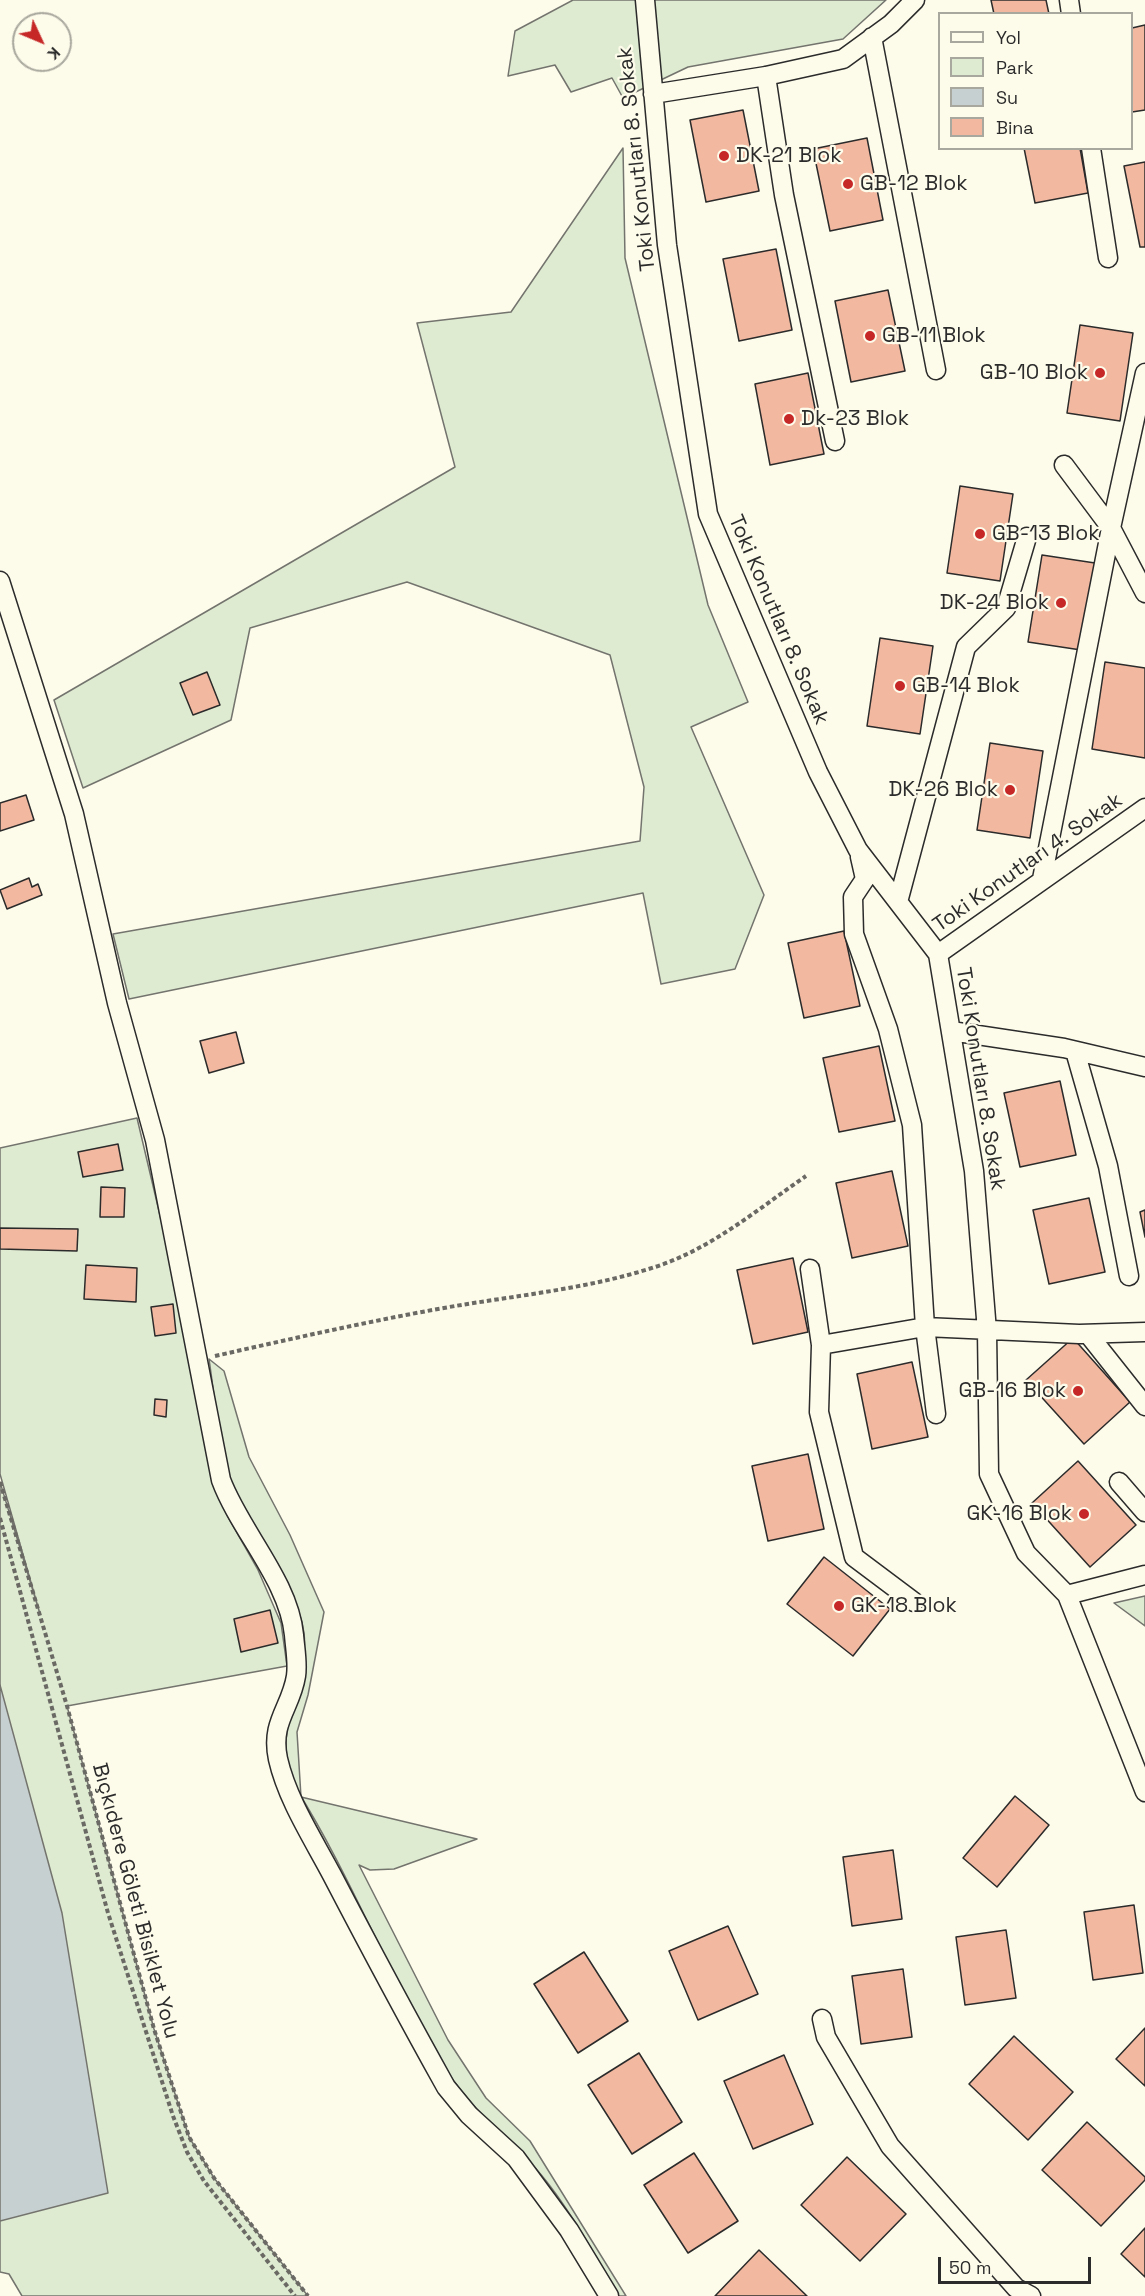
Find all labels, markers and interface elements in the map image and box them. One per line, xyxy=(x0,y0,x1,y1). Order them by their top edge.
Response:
north arrow xyxy=(12,12,72,72)
legend xyxy=(938,12,1133,150)
text: Yol xyxy=(996,26,1021,49)
text: K xyxy=(43,43,65,64)
street label: Toki Konutları 8. Sokak xyxy=(613,46,661,272)
text: Park xyxy=(996,56,1033,79)
text: Su xyxy=(996,86,1018,109)
text: Bina xyxy=(996,116,1034,139)
place label: DK-21 Blok xyxy=(736,143,841,169)
marker: DK-21 Blok xyxy=(717,149,731,163)
place label: GB-12 Blok xyxy=(860,171,967,197)
marker: GB-12 Blok xyxy=(841,177,855,191)
place label: GB-11 Blok xyxy=(882,323,986,349)
marker: GB-11 Blok xyxy=(863,329,877,343)
place label: GB-10 Blok xyxy=(980,360,1088,386)
marker: GB-10 Blok xyxy=(1093,366,1107,380)
place label: Dk-23 Blok xyxy=(801,406,909,432)
marker: Dk-23 Blok xyxy=(782,412,796,426)
street label: Toki Konutları 8. Sokak xyxy=(722,511,834,729)
place label: GB-13 Blok xyxy=(992,521,1099,547)
marker: GB-13 Blok xyxy=(973,527,987,541)
place label: DK-24 Blok xyxy=(940,590,1049,616)
marker: DK-24 Blok xyxy=(1054,596,1068,610)
place label: GB-14 Blok xyxy=(912,673,1020,699)
marker: GB-14 Blok xyxy=(893,679,907,693)
place label: DK-26 Blok xyxy=(888,777,998,803)
marker: DK-26 Blok xyxy=(1003,783,1017,797)
street label: Toki Konutları 4. Sokak xyxy=(928,788,1128,938)
street label: Toki Konutları 8. Sokak xyxy=(950,966,1010,1192)
place label: GB-16 Blok xyxy=(958,1378,1066,1404)
marker: GB-16 Blok xyxy=(1071,1384,1085,1398)
place label: GK-16 Blok xyxy=(966,1501,1072,1527)
marker: GK-16 Blok xyxy=(1077,1507,1091,1521)
place label: GK-18 Blok xyxy=(851,1593,957,1619)
marker: GK-18 Blok xyxy=(832,1599,846,1613)
street label: Bıçkıdere Göleti Bisiklet Yolu xyxy=(86,1760,184,2042)
scale bar xyxy=(941,2245,1094,2283)
text: 50 m xyxy=(949,2256,991,2279)

